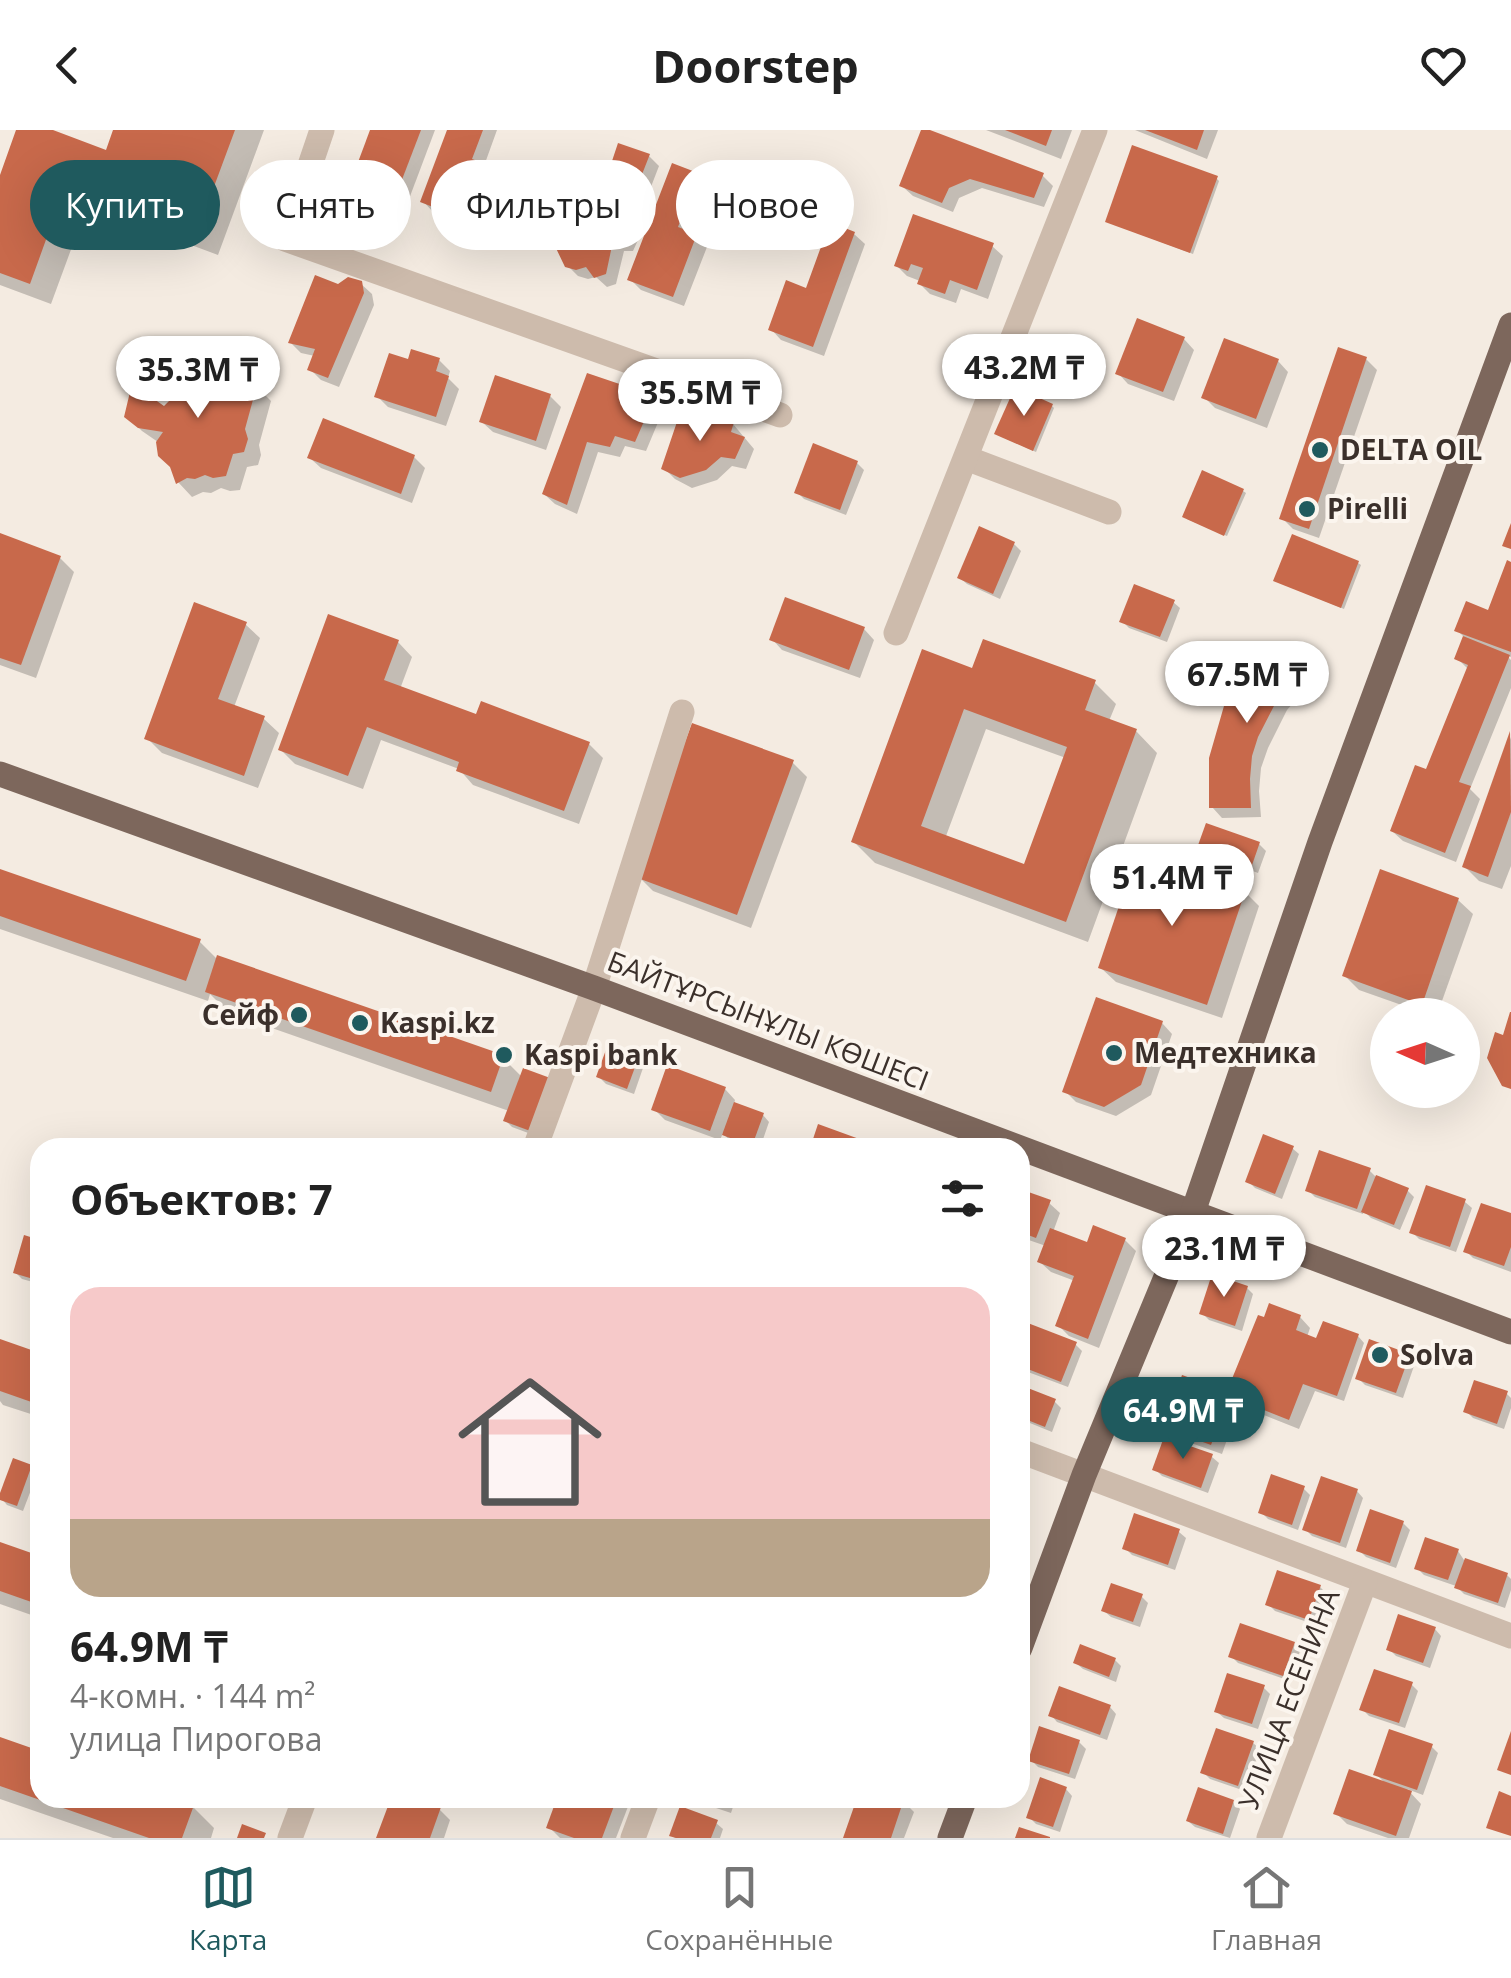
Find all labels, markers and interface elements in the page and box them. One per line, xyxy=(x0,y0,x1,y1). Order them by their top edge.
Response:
text: Doorstep xyxy=(652,35,859,96)
icon: back xyxy=(40,38,95,93)
icon: heart xyxy=(1416,38,1471,93)
chip: Купить xyxy=(30,160,220,250)
chip: Снять xyxy=(240,160,411,250)
chip: Фильтры xyxy=(431,160,656,250)
chip: Новое xyxy=(676,160,854,250)
pin: 43.2M ₸ xyxy=(932,334,1116,419)
pin: 35.3M ₸ xyxy=(106,336,290,421)
text: 43.2M ₸ xyxy=(964,345,1084,388)
text: 35.3M ₸ xyxy=(138,347,258,390)
pin: 35.5M ₸ xyxy=(608,359,792,444)
text: 35.5M ₸ xyxy=(640,370,760,413)
place label: DELTA OIL xyxy=(1340,430,1482,468)
marker: DELTA OIL xyxy=(1309,439,1331,461)
place label: Pirelli xyxy=(1327,489,1408,527)
marker: Pirelli xyxy=(1296,498,1318,520)
pin: 67.5M ₸ xyxy=(1155,641,1339,726)
text: 67.5M ₸ xyxy=(1187,652,1307,695)
pin: 51.4M ₸ xyxy=(1080,844,1264,929)
text: 51.4M ₸ xyxy=(1112,855,1232,898)
street label: БАЙТҰРСЫНҰЛЫ КӨШЕСІ xyxy=(602,941,934,1099)
place label: Сейф xyxy=(202,995,279,1033)
north arrow xyxy=(1370,998,1480,1108)
map controls xyxy=(1370,998,1480,1108)
place label: Kaspi.kz xyxy=(380,1003,495,1041)
marker: Сейф xyxy=(288,1004,310,1026)
marker: Kaspi.kz xyxy=(349,1012,371,1034)
place label: Медтехника xyxy=(1134,1033,1317,1071)
place label: Kaspi bank xyxy=(524,1035,678,1073)
marker: Медтехника xyxy=(1103,1042,1125,1064)
marker: Kaspi bank xyxy=(493,1044,515,1066)
text: Объектов: 7 xyxy=(70,1170,333,1227)
icon: filters xyxy=(935,1171,990,1226)
pin: 23.1M ₸ xyxy=(1132,1215,1316,1300)
text: 23.1M ₸ xyxy=(1164,1226,1284,1269)
place label: Solva xyxy=(1400,1335,1474,1373)
marker: Solva xyxy=(1369,1344,1391,1366)
icon: home xyxy=(440,1352,620,1532)
pin: 64.9M ₸ xyxy=(1091,1377,1275,1462)
text: 64.9M ₸ xyxy=(1123,1388,1243,1431)
street label: УЛИЦА ЕСЕНИНА xyxy=(1229,1583,1348,1814)
text: 64.9M ₸ xyxy=(70,1617,227,1674)
text: 4-комн. · 144 m² xyxy=(70,1674,315,1717)
text: улица Пирогова xyxy=(70,1717,322,1760)
tab: Карта xyxy=(189,1860,267,1958)
tab: Сохранённые xyxy=(645,1860,833,1958)
tab: Главная xyxy=(1211,1860,1322,1958)

